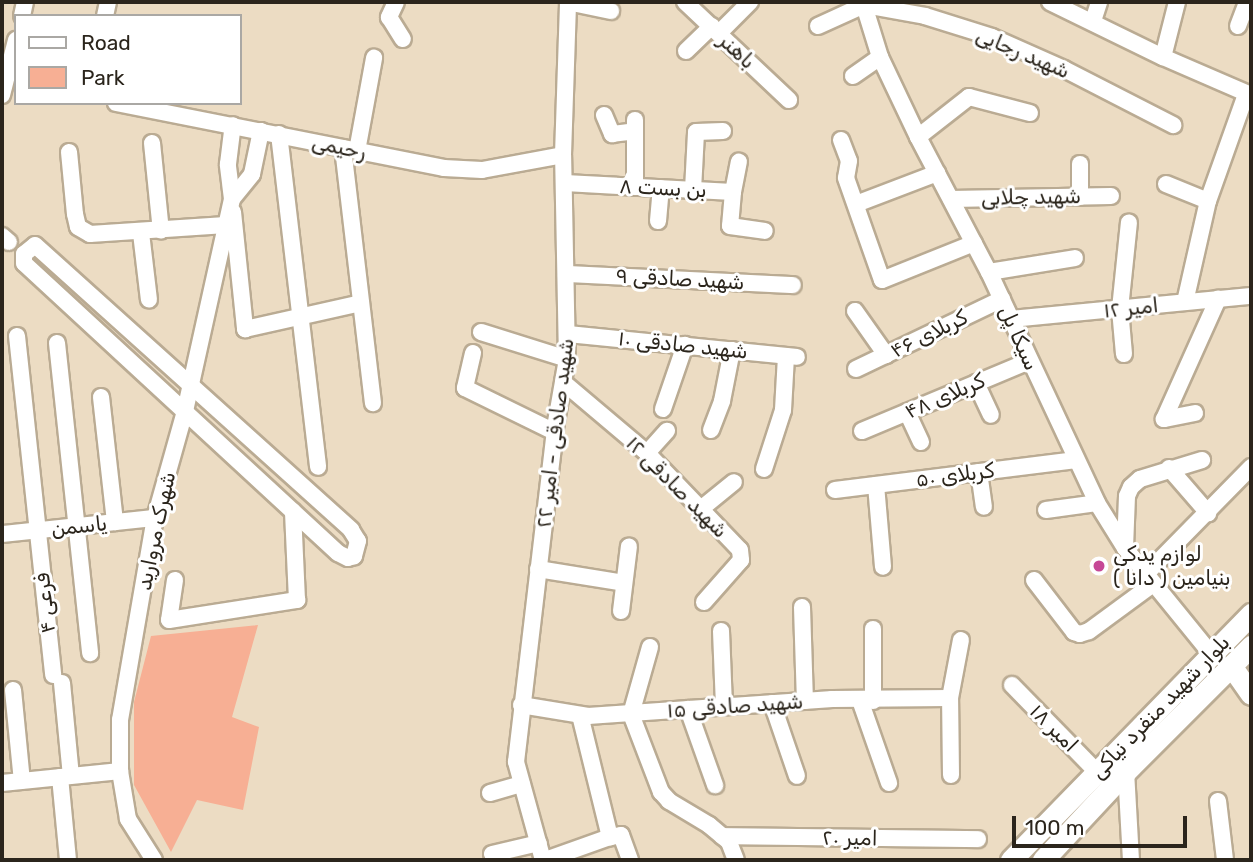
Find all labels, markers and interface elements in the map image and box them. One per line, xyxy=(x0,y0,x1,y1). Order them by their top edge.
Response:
legend xyxy=(14,14,242,105)
street label: شهید رجایی xyxy=(972,22,1074,84)
street label: باهنر xyxy=(713,28,761,74)
text: Road xyxy=(81,30,131,55)
text: Park xyxy=(81,65,125,90)
street label: رحیمی xyxy=(310,129,368,165)
street label: بن بست ۸ xyxy=(619,173,707,203)
street label: شهید چلابی xyxy=(981,184,1081,210)
street label: شهید صادقی ۹ xyxy=(615,263,745,295)
street label: امير ۱۲ xyxy=(1102,293,1160,323)
street label: سیکا پل xyxy=(994,302,1044,374)
street label: کربلای ۴۶ xyxy=(886,305,972,363)
street label: شهید صادقی ۱۰ xyxy=(617,326,749,364)
street label: شهید صادقی - امیر ۲۲ xyxy=(531,337,579,529)
street label: کربلای ۴۸ xyxy=(901,368,989,424)
street label: شهید صادقی ۱۲ xyxy=(621,431,733,543)
street label: کربلای ۵۰ xyxy=(914,458,996,492)
street label: شهرک مروارید xyxy=(131,469,181,593)
street label: یاسمن xyxy=(50,511,108,541)
place label: لوازم یدکی بنیامین ( دانا ) xyxy=(1113,541,1231,591)
marker: لوازم یدکی بنیامین ( دانا ) xyxy=(1091,558,1107,574)
street label: فرعی ۴ xyxy=(29,571,61,635)
street label: بلوار شهید منفرد نیاکی xyxy=(1085,630,1235,784)
street label: شهید صادقی ۱۵ xyxy=(666,689,804,723)
street label: امیر ۱۸ xyxy=(1025,699,1083,757)
scale bar xyxy=(1015,802,1190,846)
text: 100 m xyxy=(1025,815,1084,840)
street label: امیر ۲۰ xyxy=(822,825,878,851)

